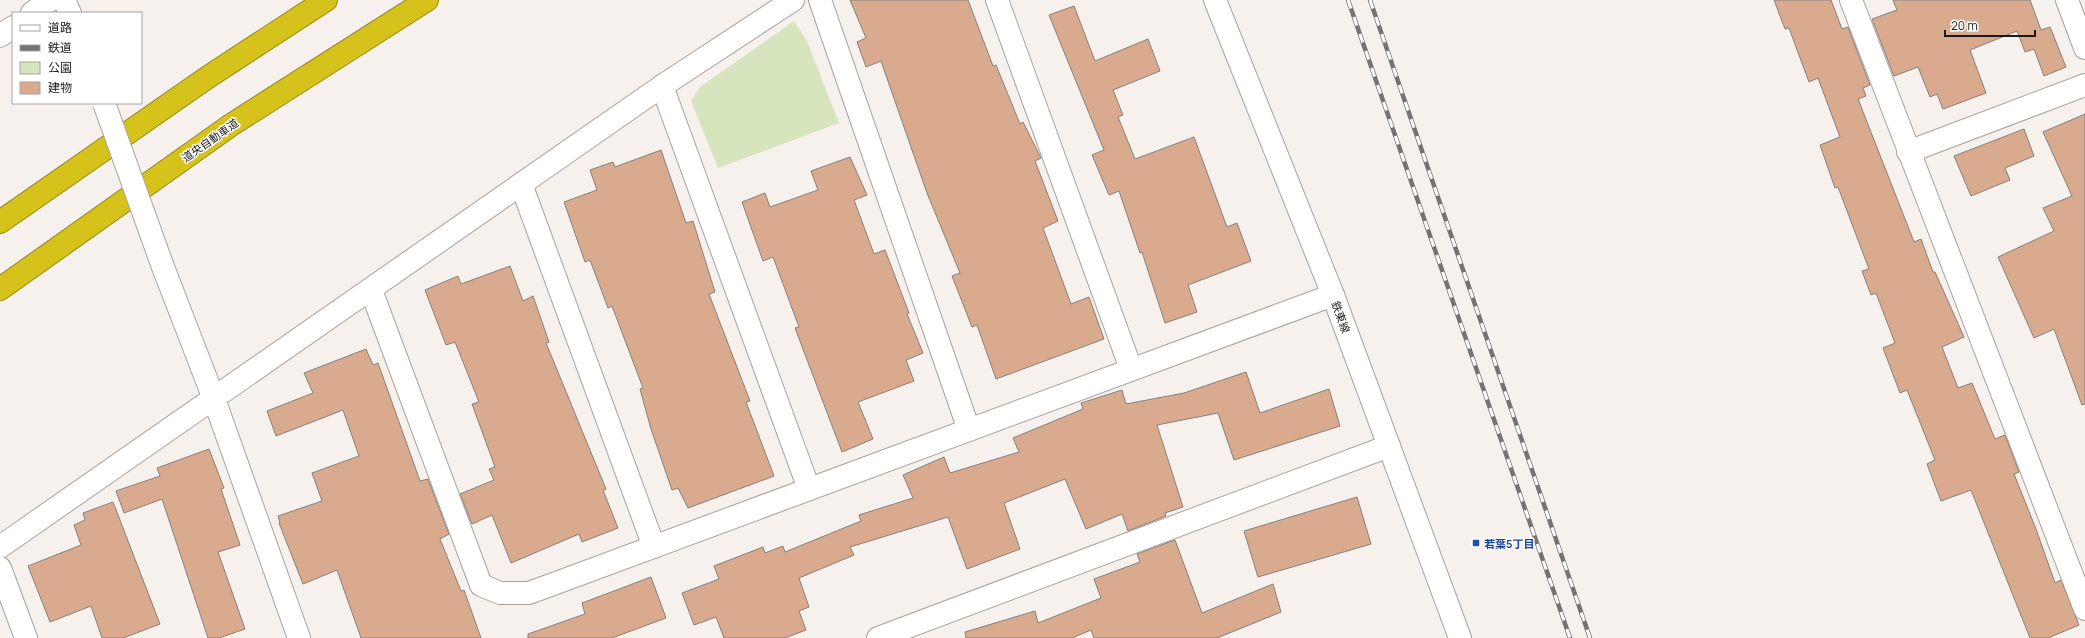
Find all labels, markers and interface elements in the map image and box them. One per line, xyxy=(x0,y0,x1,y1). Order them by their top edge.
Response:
legend xyxy=(12,12,142,104)
scale bar xyxy=(1945,12,2035,38)
text: 20 m xyxy=(1951,17,1978,34)
text: 道路 xyxy=(48,19,72,36)
text: 鉄道 xyxy=(48,39,72,56)
text: 公園 xyxy=(48,59,72,76)
text: 建物 xyxy=(48,79,72,96)
street label: 道央自動車道 xyxy=(179,115,241,165)
street label: 鉄東線 xyxy=(1328,299,1354,335)
place label: 若葉5丁目 xyxy=(1484,536,1534,551)
marker: 若葉5丁目 xyxy=(1471,538,1481,548)

